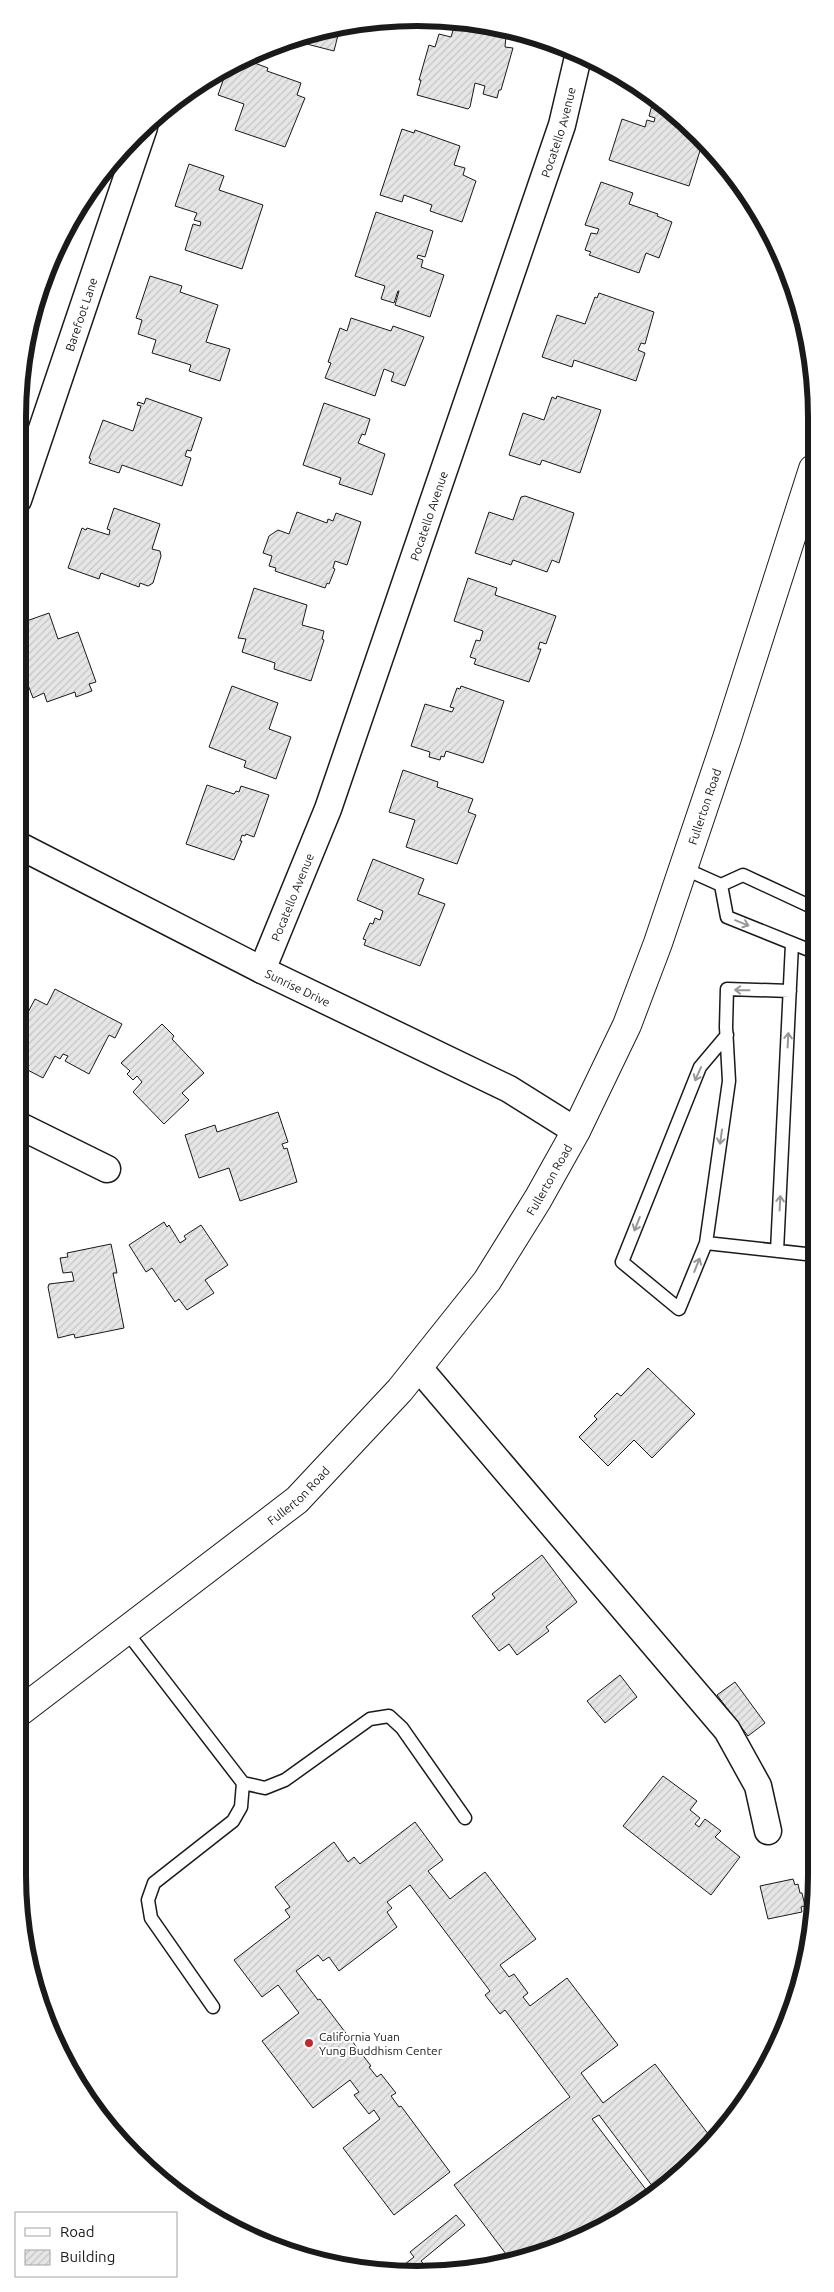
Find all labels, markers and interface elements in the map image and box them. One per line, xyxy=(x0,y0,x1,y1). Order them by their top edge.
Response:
street label: Pocatello Avenue xyxy=(538,86,577,179)
street label: Barefoot Lane xyxy=(62,276,99,353)
street label: Pocatello Avenue xyxy=(407,469,450,562)
street label: Fullerton Road xyxy=(685,767,723,846)
street label: Pocatello Avenue xyxy=(268,851,316,943)
one-way arrow xyxy=(733,919,749,928)
street label: Sunrise Drive xyxy=(263,966,332,1008)
one-way arrow xyxy=(734,985,750,995)
one-way arrow xyxy=(783,1033,792,1049)
one-way arrow xyxy=(692,1066,702,1081)
one-way arrow xyxy=(716,1129,726,1145)
street label: Fullerton Road xyxy=(523,1142,574,1217)
one-way arrow xyxy=(775,1195,784,1211)
one-way arrow xyxy=(632,1216,641,1232)
one-way arrow xyxy=(693,1258,703,1273)
street label: Fullerton Road xyxy=(265,1464,332,1527)
place label: California Yuan Yung Buddhism Center xyxy=(319,2030,443,2057)
marker: California Yuan Yung Buddhism Center xyxy=(303,2037,315,2049)
legend xyxy=(15,2212,178,2277)
text: Road xyxy=(60,2223,95,2240)
text: Building xyxy=(60,2248,115,2265)

